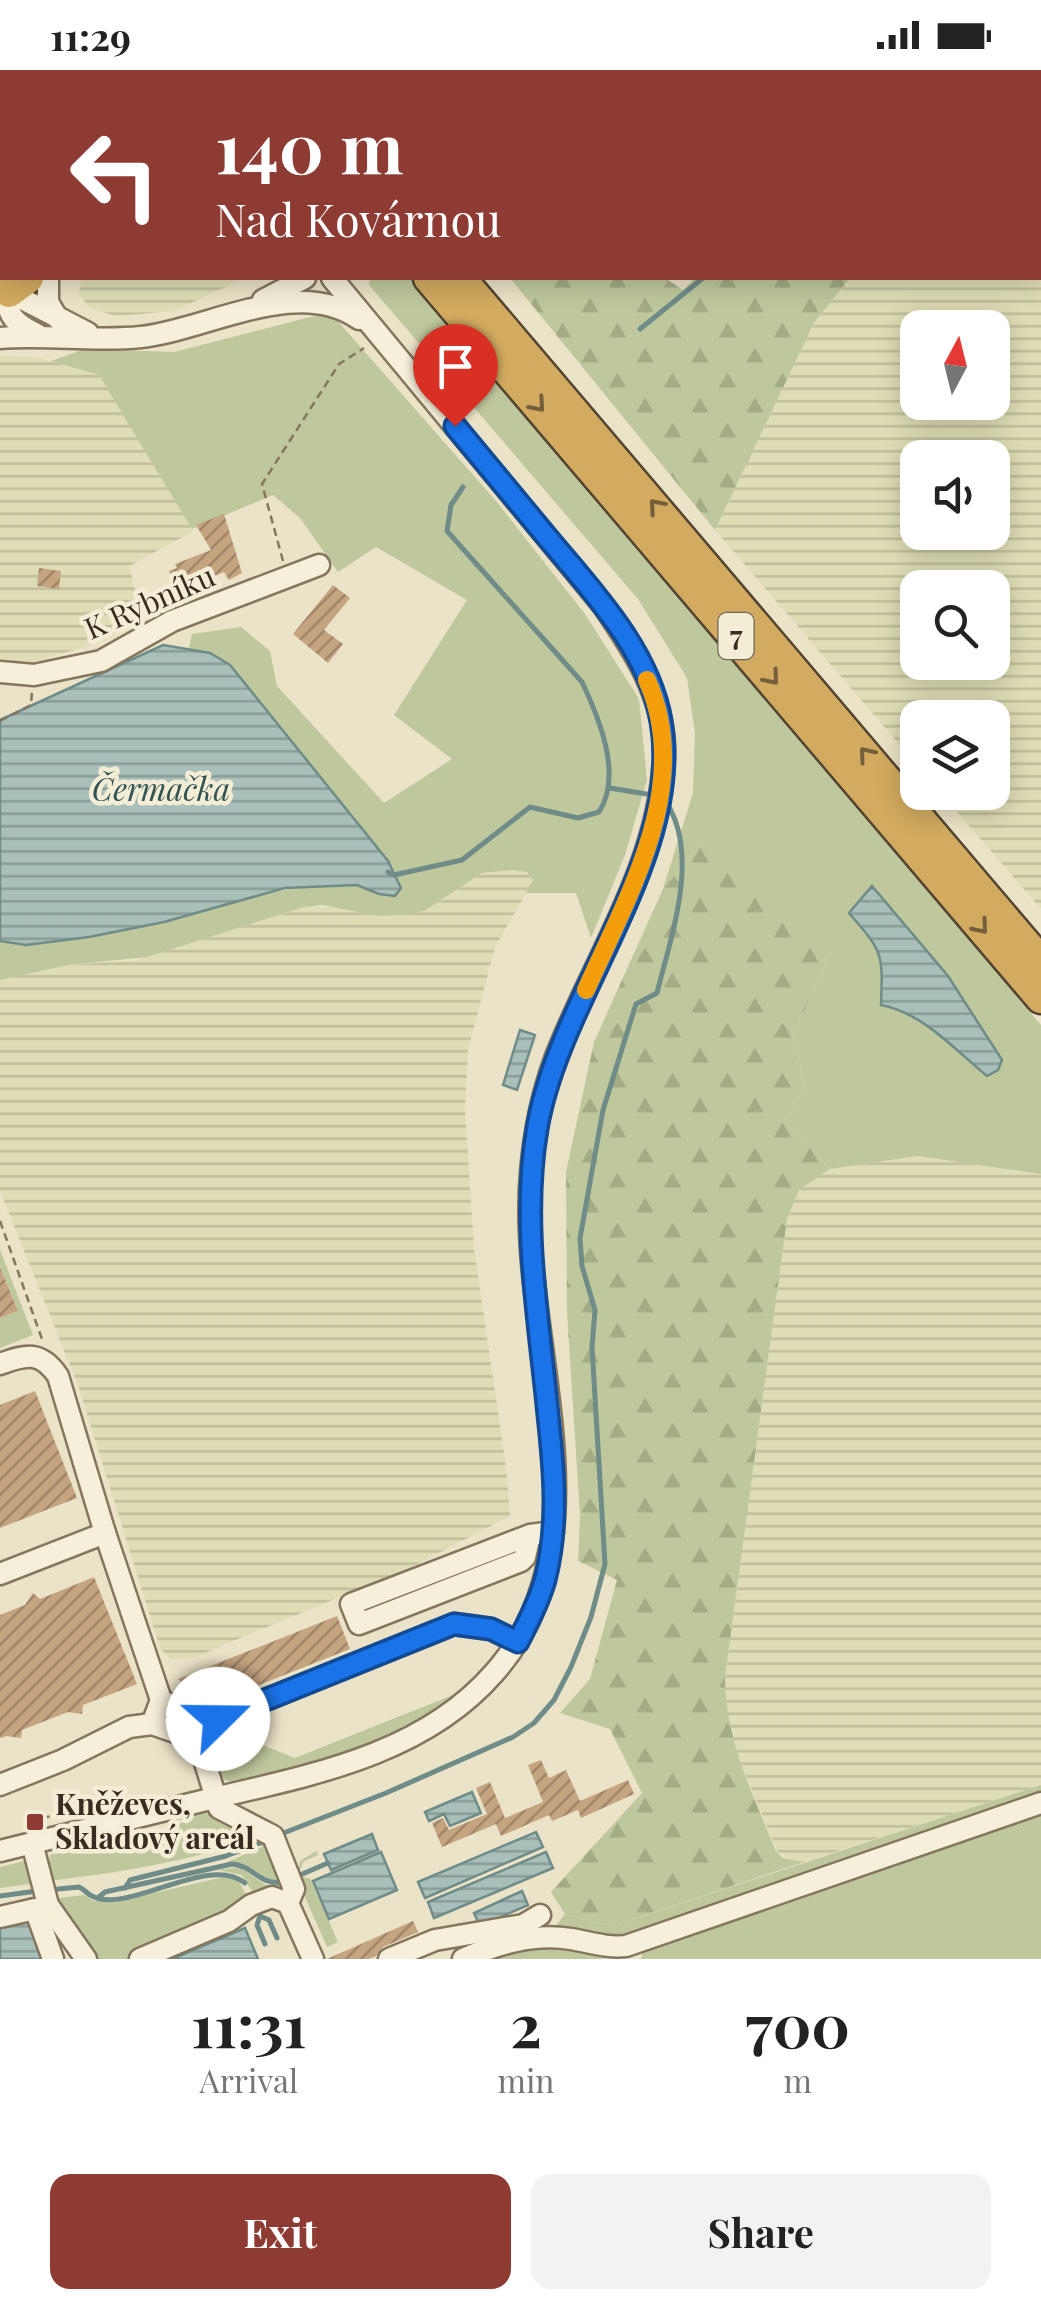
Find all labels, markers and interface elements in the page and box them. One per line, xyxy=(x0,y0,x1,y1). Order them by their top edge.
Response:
text: 11:29 xyxy=(50,10,131,61)
text: 140 m xyxy=(215,98,404,192)
icon: left xyxy=(50,110,180,240)
text: Nad Kovárnou xyxy=(215,188,501,248)
north arrow xyxy=(900,310,1010,420)
map controls xyxy=(900,310,1010,810)
pin xyxy=(413,324,498,427)
icon: arrive xyxy=(428,339,483,394)
one-way arrow xyxy=(526,393,544,411)
button: sound xyxy=(900,440,1010,550)
one-way arrow xyxy=(649,499,667,517)
street label: K Rybníku xyxy=(78,555,221,648)
button: search xyxy=(900,570,1010,680)
road number: 7 xyxy=(718,613,754,659)
one-way arrow xyxy=(760,667,778,685)
button: layers xyxy=(900,700,1010,810)
one-way arrow xyxy=(859,747,877,765)
water label: Čermačka xyxy=(92,766,230,809)
one-way arrow xyxy=(970,915,988,933)
position arrow xyxy=(166,1667,270,1771)
place label: Kněževes, Skladový areál xyxy=(55,1783,255,1857)
marker: Kněževes, Skladový areál xyxy=(24,1811,46,1833)
text: 11:31 xyxy=(191,1983,307,2063)
text: 2 xyxy=(510,1983,542,2063)
text: 700 xyxy=(745,1983,850,2063)
text: Arrival xyxy=(199,2058,298,2101)
text: min xyxy=(498,2058,554,2101)
text: m xyxy=(783,2058,812,2101)
button: Exit xyxy=(50,2174,511,2289)
button: Share xyxy=(531,2174,991,2289)

